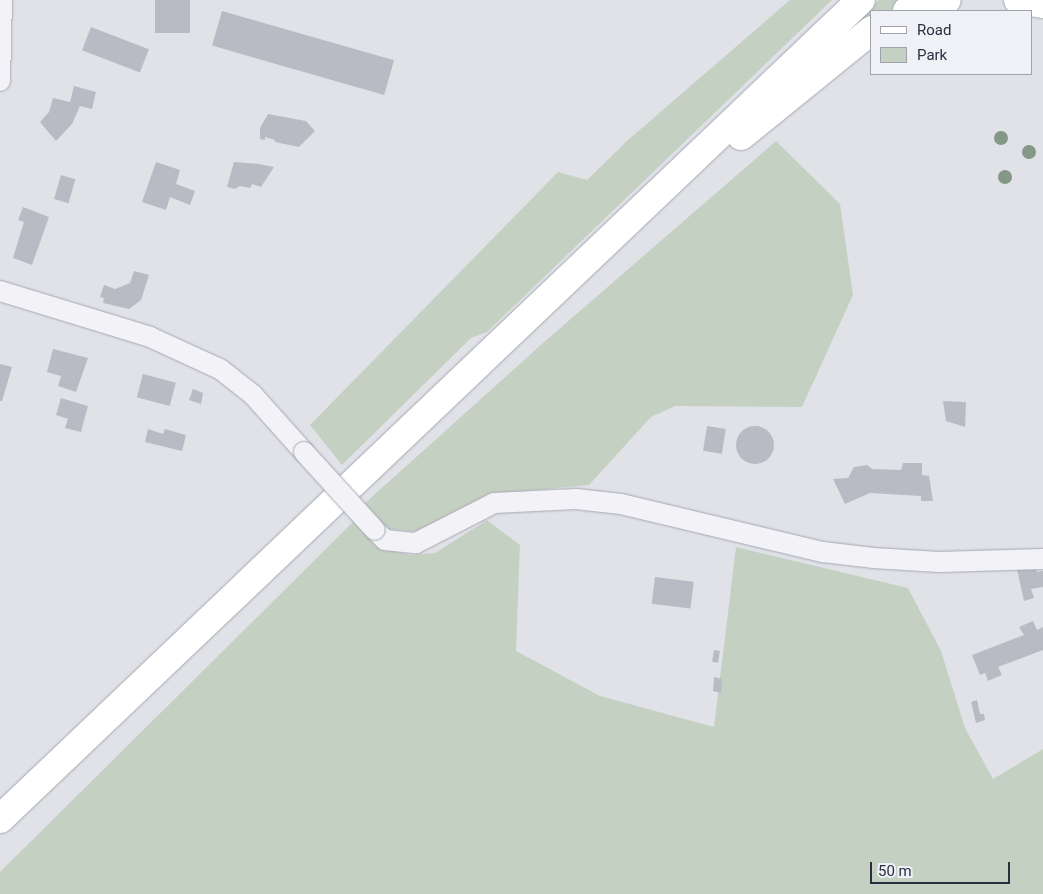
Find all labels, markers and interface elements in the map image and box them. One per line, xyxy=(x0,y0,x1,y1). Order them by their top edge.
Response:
legend xyxy=(870,10,1033,75)
text: Road xyxy=(917,21,951,39)
text: Park xyxy=(917,46,947,64)
scale bar xyxy=(873,852,1013,884)
text: 50 m xyxy=(878,862,912,880)

